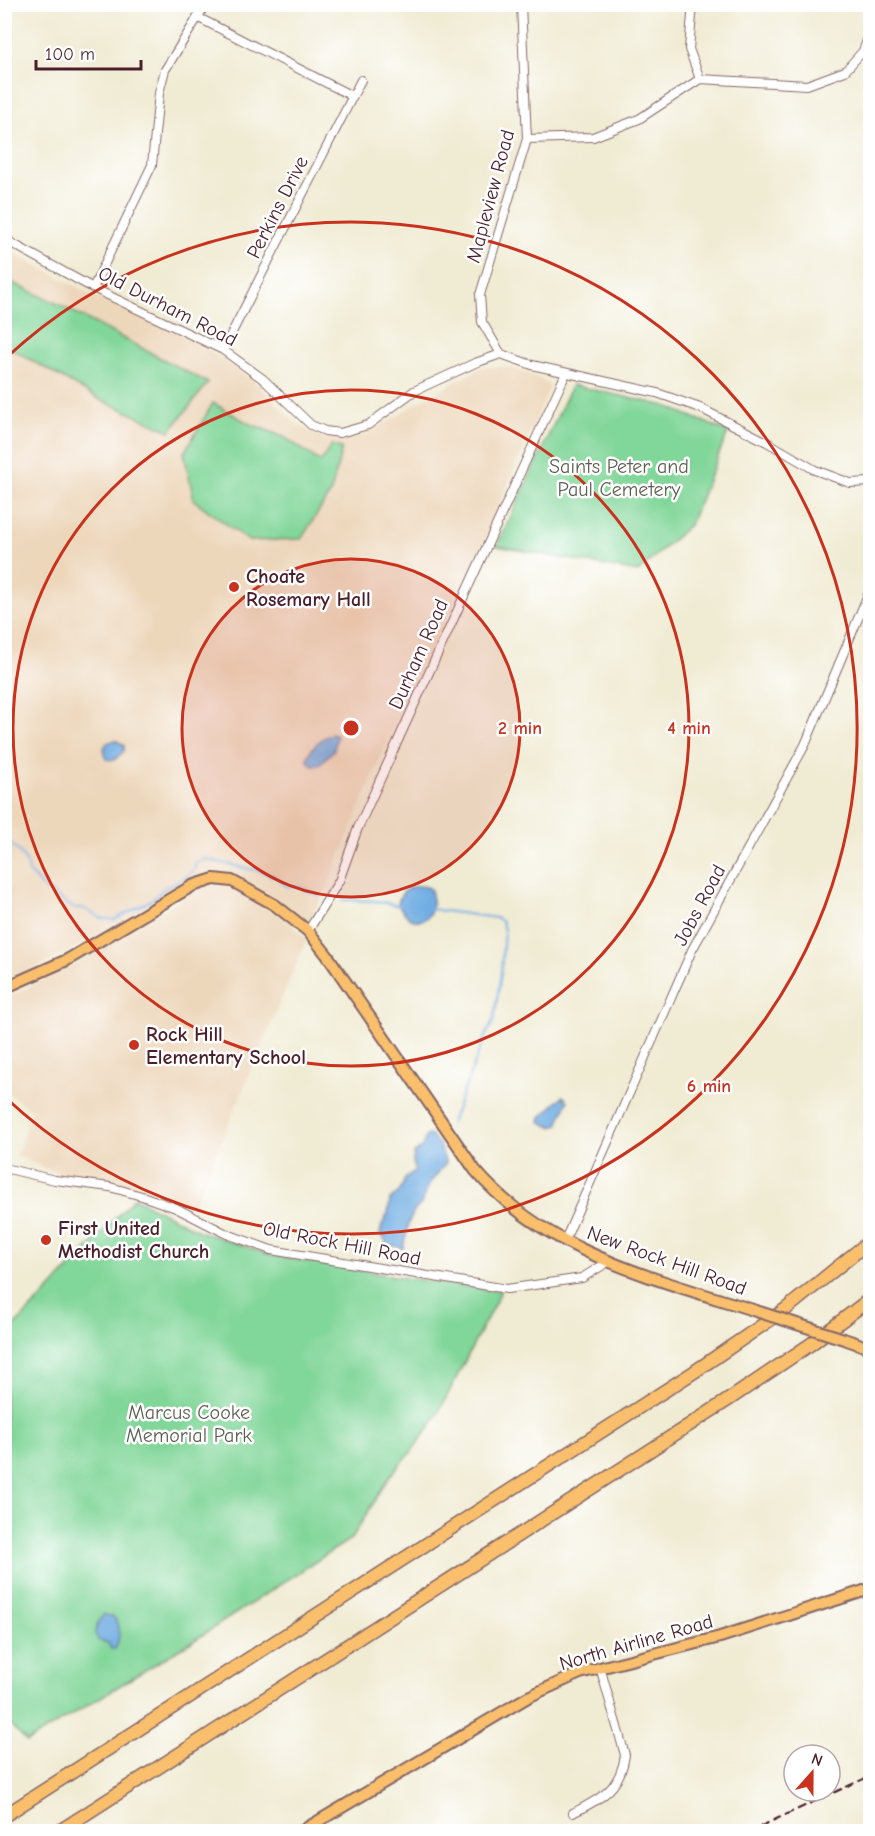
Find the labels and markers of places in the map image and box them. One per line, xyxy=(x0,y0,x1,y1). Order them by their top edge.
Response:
place label: Choate Rosemary Hall xyxy=(246,565,371,611)
marker: Choate Rosemary Hall xyxy=(227,580,241,594)
centre of rings xyxy=(341,718,361,738)
place label: Rock Hill Elementary School xyxy=(146,1023,306,1069)
marker: Rock Hill Elementary School xyxy=(127,1038,141,1052)
place label: First United Methodist Church xyxy=(58,1217,209,1263)
marker: First United Methodist Church xyxy=(39,1233,53,1247)

